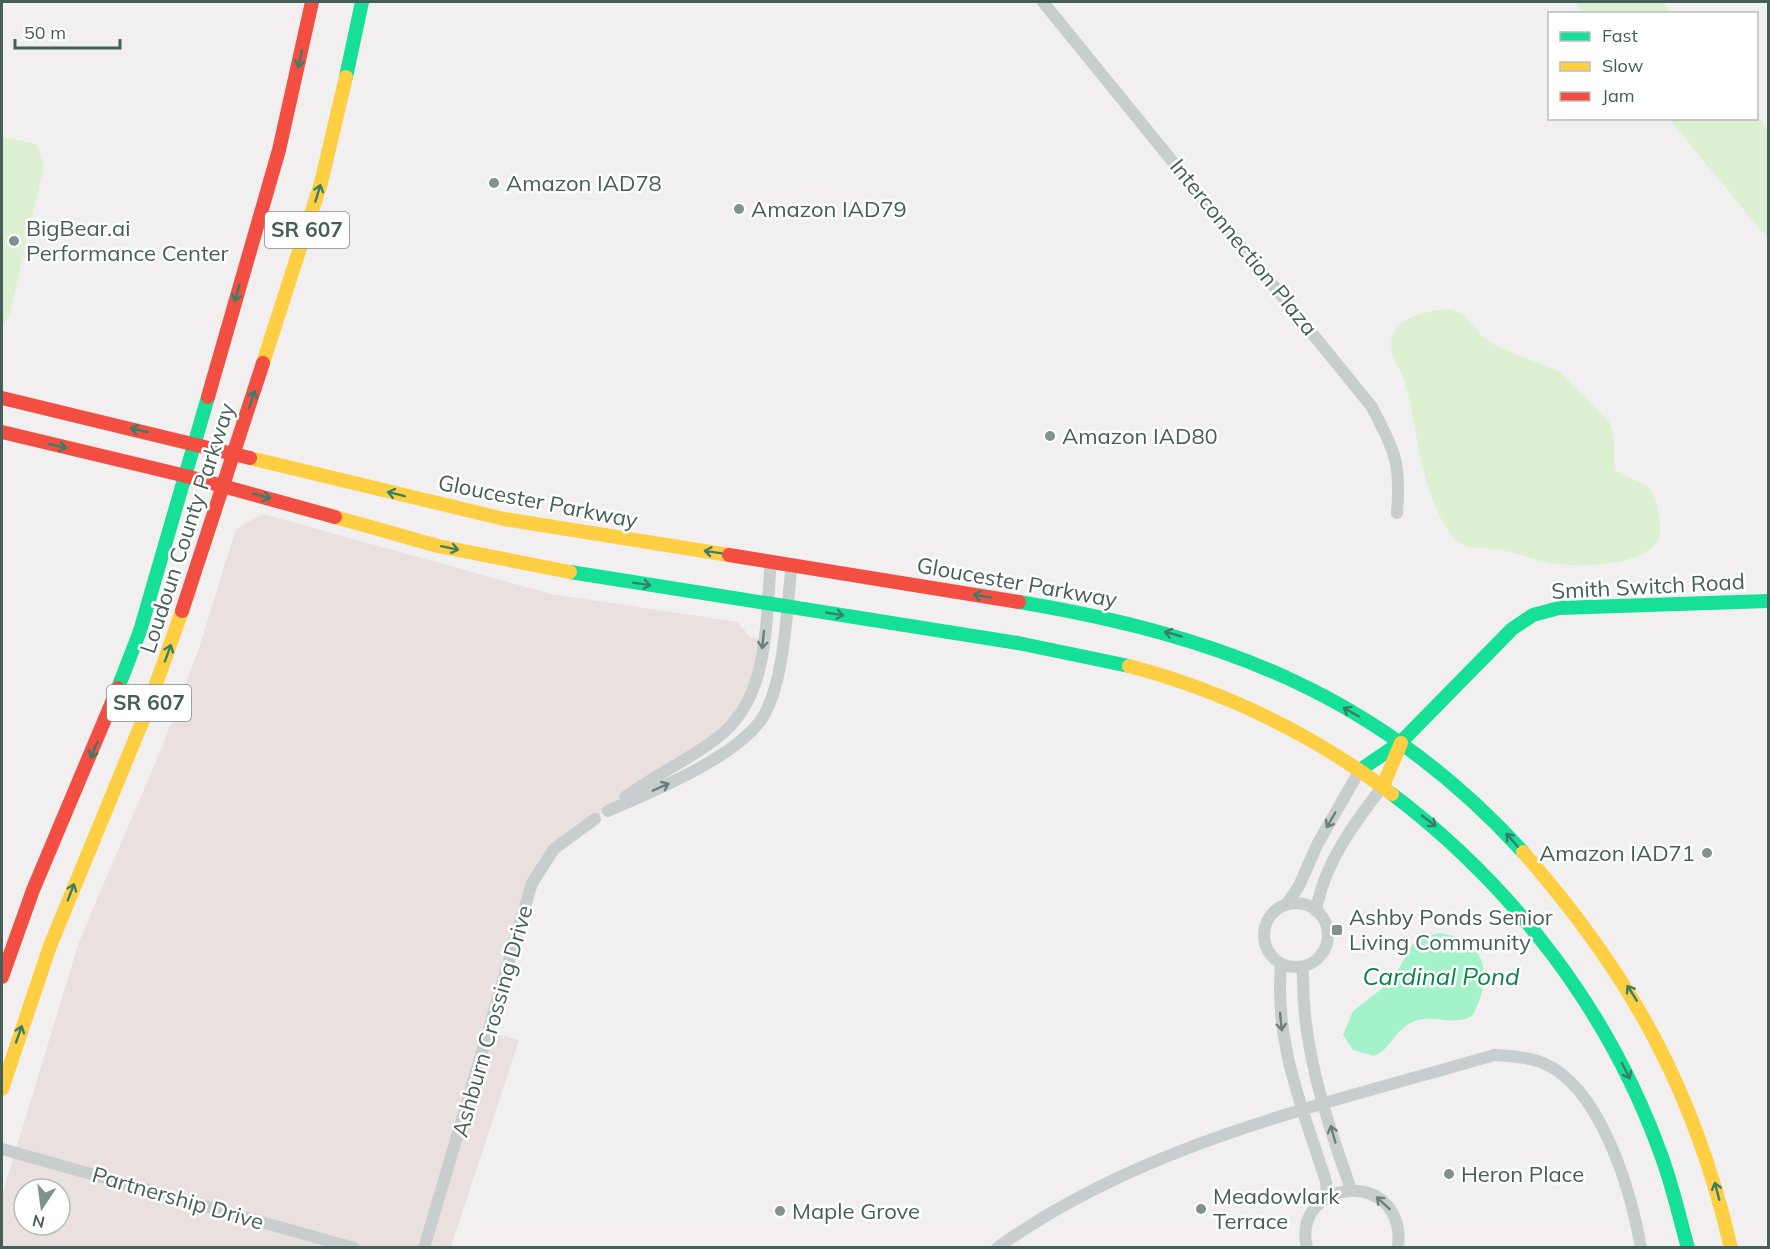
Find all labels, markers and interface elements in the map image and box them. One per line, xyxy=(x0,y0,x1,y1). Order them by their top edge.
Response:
scale bar xyxy=(15,12,120,50)
legend xyxy=(1548,12,1758,120)
text: 50 m xyxy=(24,21,66,44)
text: Fast xyxy=(1602,24,1638,47)
one-way arrow xyxy=(294,48,305,68)
text: Slow xyxy=(1602,54,1644,77)
text: Jam xyxy=(1602,84,1635,107)
street label: Interconnection Plaza xyxy=(1164,153,1324,341)
place label: Amazon IAD78 xyxy=(506,169,662,197)
marker: Amazon IAD78 xyxy=(487,176,501,190)
one-way arrow xyxy=(313,184,324,203)
place label: Amazon IAD79 xyxy=(751,195,907,223)
marker: Amazon IAD79 xyxy=(732,202,746,216)
road number: SR 607 xyxy=(265,212,349,248)
place label: BigBear.ai Performance Center xyxy=(26,214,229,267)
marker: BigBear.ai Performance Center xyxy=(7,234,21,248)
one-way arrow xyxy=(231,284,243,303)
one-way arrow xyxy=(247,390,258,409)
street label: Loudoun County Parkway xyxy=(133,399,241,657)
place label: Amazon IAD80 xyxy=(1062,422,1218,450)
one-way arrow xyxy=(130,424,149,436)
marker: Amazon IAD80 xyxy=(1043,429,1057,443)
one-way arrow xyxy=(49,440,68,452)
street label: Gloucester Parkway xyxy=(436,468,641,534)
one-way arrow xyxy=(387,487,406,499)
one-way arrow xyxy=(253,491,272,503)
one-way arrow xyxy=(441,543,460,555)
one-way arrow xyxy=(704,547,724,558)
street label: Gloucester Parkway xyxy=(915,551,1120,613)
street label: Smith Switch Road xyxy=(1551,567,1745,605)
one-way arrow xyxy=(632,579,651,590)
one-way arrow xyxy=(972,590,992,601)
one-way arrow xyxy=(824,609,844,620)
one-way arrow xyxy=(1164,628,1183,639)
one-way arrow xyxy=(757,630,768,649)
one-way arrow xyxy=(163,644,174,663)
road number: SR 607 xyxy=(107,685,191,721)
one-way arrow xyxy=(1343,706,1360,718)
one-way arrow xyxy=(88,740,99,759)
one-way arrow xyxy=(652,781,670,793)
one-way arrow xyxy=(1324,812,1336,829)
one-way arrow xyxy=(1421,815,1437,828)
one-way arrow xyxy=(1505,833,1519,848)
place label: Amazon IAD71 xyxy=(1539,839,1695,867)
marker: Amazon IAD71 xyxy=(1700,846,1714,860)
one-way arrow xyxy=(66,883,77,901)
street label: Ashburn Crossing Drive xyxy=(445,902,539,1140)
place label: Ashby Ponds Senior Living Community xyxy=(1349,903,1553,956)
marker: Ashby Ponds Senior Living Community xyxy=(1330,923,1344,937)
water label: Cardinal Pond xyxy=(1363,961,1520,991)
one-way arrow xyxy=(1625,985,1637,1002)
one-way arrow xyxy=(1276,1012,1287,1032)
one-way arrow xyxy=(14,1025,25,1044)
one-way arrow xyxy=(1621,1062,1633,1080)
one-way arrow xyxy=(1327,1125,1338,1144)
street label: Partnership Drive xyxy=(89,1160,267,1236)
place label: Heron Place xyxy=(1461,1160,1584,1188)
marker: Heron Place xyxy=(1442,1167,1456,1181)
north arrow xyxy=(12,1177,72,1237)
place label: Meadowlark Terrace xyxy=(1213,1182,1340,1235)
one-way arrow xyxy=(1711,1182,1723,1201)
one-way arrow xyxy=(1376,1196,1391,1210)
place label: Maple Grove xyxy=(792,1197,920,1225)
marker: Meadowlark Terrace xyxy=(1194,1202,1208,1216)
marker: Maple Grove xyxy=(773,1204,787,1218)
text: N xyxy=(30,1211,47,1233)

